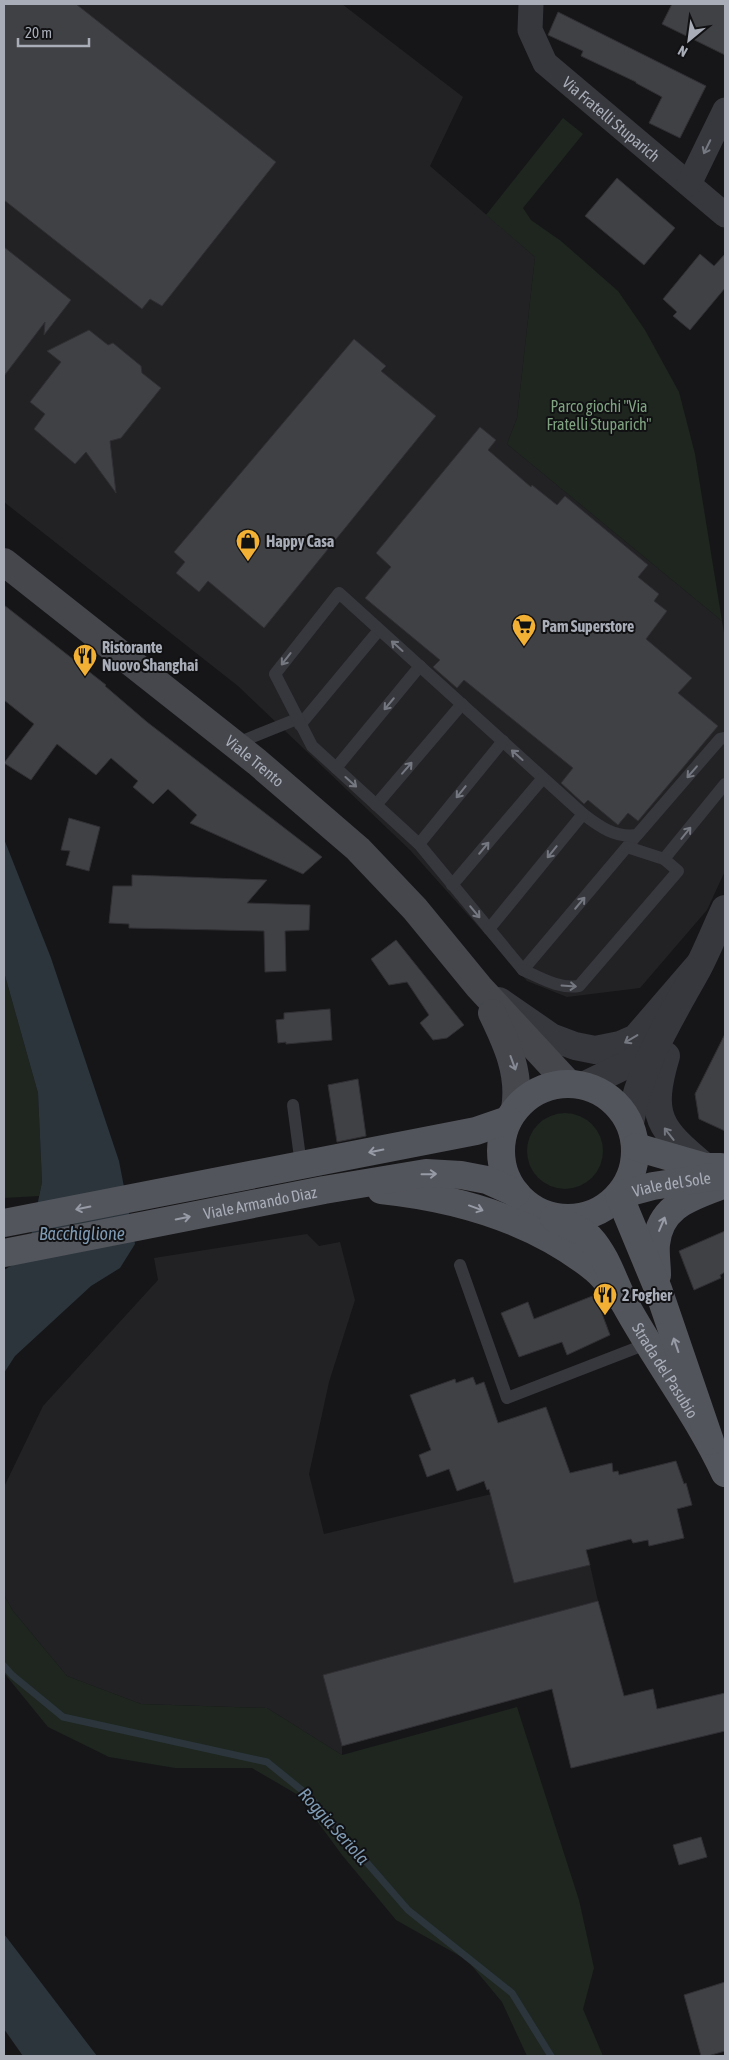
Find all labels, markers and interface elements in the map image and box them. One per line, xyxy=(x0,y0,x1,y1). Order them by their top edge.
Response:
scale bar xyxy=(18,15,89,47)
north arrow xyxy=(664,15,714,65)
text: 20 m xyxy=(25,24,52,41)
text: N xyxy=(675,42,690,60)
street label: Via Fratelli Stuparich xyxy=(559,73,663,165)
one-way arrow xyxy=(702,139,711,154)
park label: Parco giochi "Via Fratelli Stuparich" xyxy=(546,397,652,434)
shop icon: Happy Casa xyxy=(235,528,261,562)
place label: Happy Casa xyxy=(266,532,334,550)
supermarket icon: Pam Superstore xyxy=(511,613,537,647)
place label: Pam Superstore xyxy=(542,617,634,635)
place label: Ristorante Nuovo Shanghai xyxy=(102,638,198,674)
one-way arrow xyxy=(390,640,403,652)
restaurant icon: Ristorante Nuovo Shanghai xyxy=(72,643,98,677)
one-way arrow xyxy=(281,653,292,666)
one-way arrow xyxy=(383,697,394,710)
street label: Viale Trento xyxy=(222,732,288,790)
one-way arrow xyxy=(511,749,524,761)
one-way arrow xyxy=(402,761,413,774)
one-way arrow xyxy=(686,765,697,778)
one-way arrow xyxy=(345,776,358,788)
one-way arrow xyxy=(455,786,466,799)
one-way arrow xyxy=(680,826,691,839)
one-way arrow xyxy=(478,841,489,854)
one-way arrow xyxy=(547,845,558,858)
one-way arrow xyxy=(574,897,585,910)
one-way arrow xyxy=(470,905,481,918)
one-way arrow xyxy=(560,981,576,991)
one-way arrow xyxy=(624,1034,638,1045)
one-way arrow xyxy=(509,1055,518,1071)
one-way arrow xyxy=(664,1127,674,1141)
one-way arrow xyxy=(368,1146,384,1156)
street label: Viale del Sole xyxy=(630,1168,712,1200)
one-way arrow xyxy=(420,1169,436,1179)
street label: Viale Armando Diaz xyxy=(202,1183,319,1223)
one-way arrow xyxy=(76,1203,92,1213)
one-way arrow xyxy=(468,1204,483,1213)
one-way arrow xyxy=(174,1213,190,1222)
one-way arrow xyxy=(658,1217,667,1232)
water label: Bacchiglione xyxy=(39,1223,125,1244)
restaurant icon: 2 Fogher xyxy=(592,1282,618,1316)
place label: 2 Fogher xyxy=(622,1286,672,1304)
street label: Strada del Pasubio xyxy=(629,1320,702,1421)
one-way arrow xyxy=(671,1338,680,1353)
water label: Roggia Seriola xyxy=(294,1783,374,1869)

